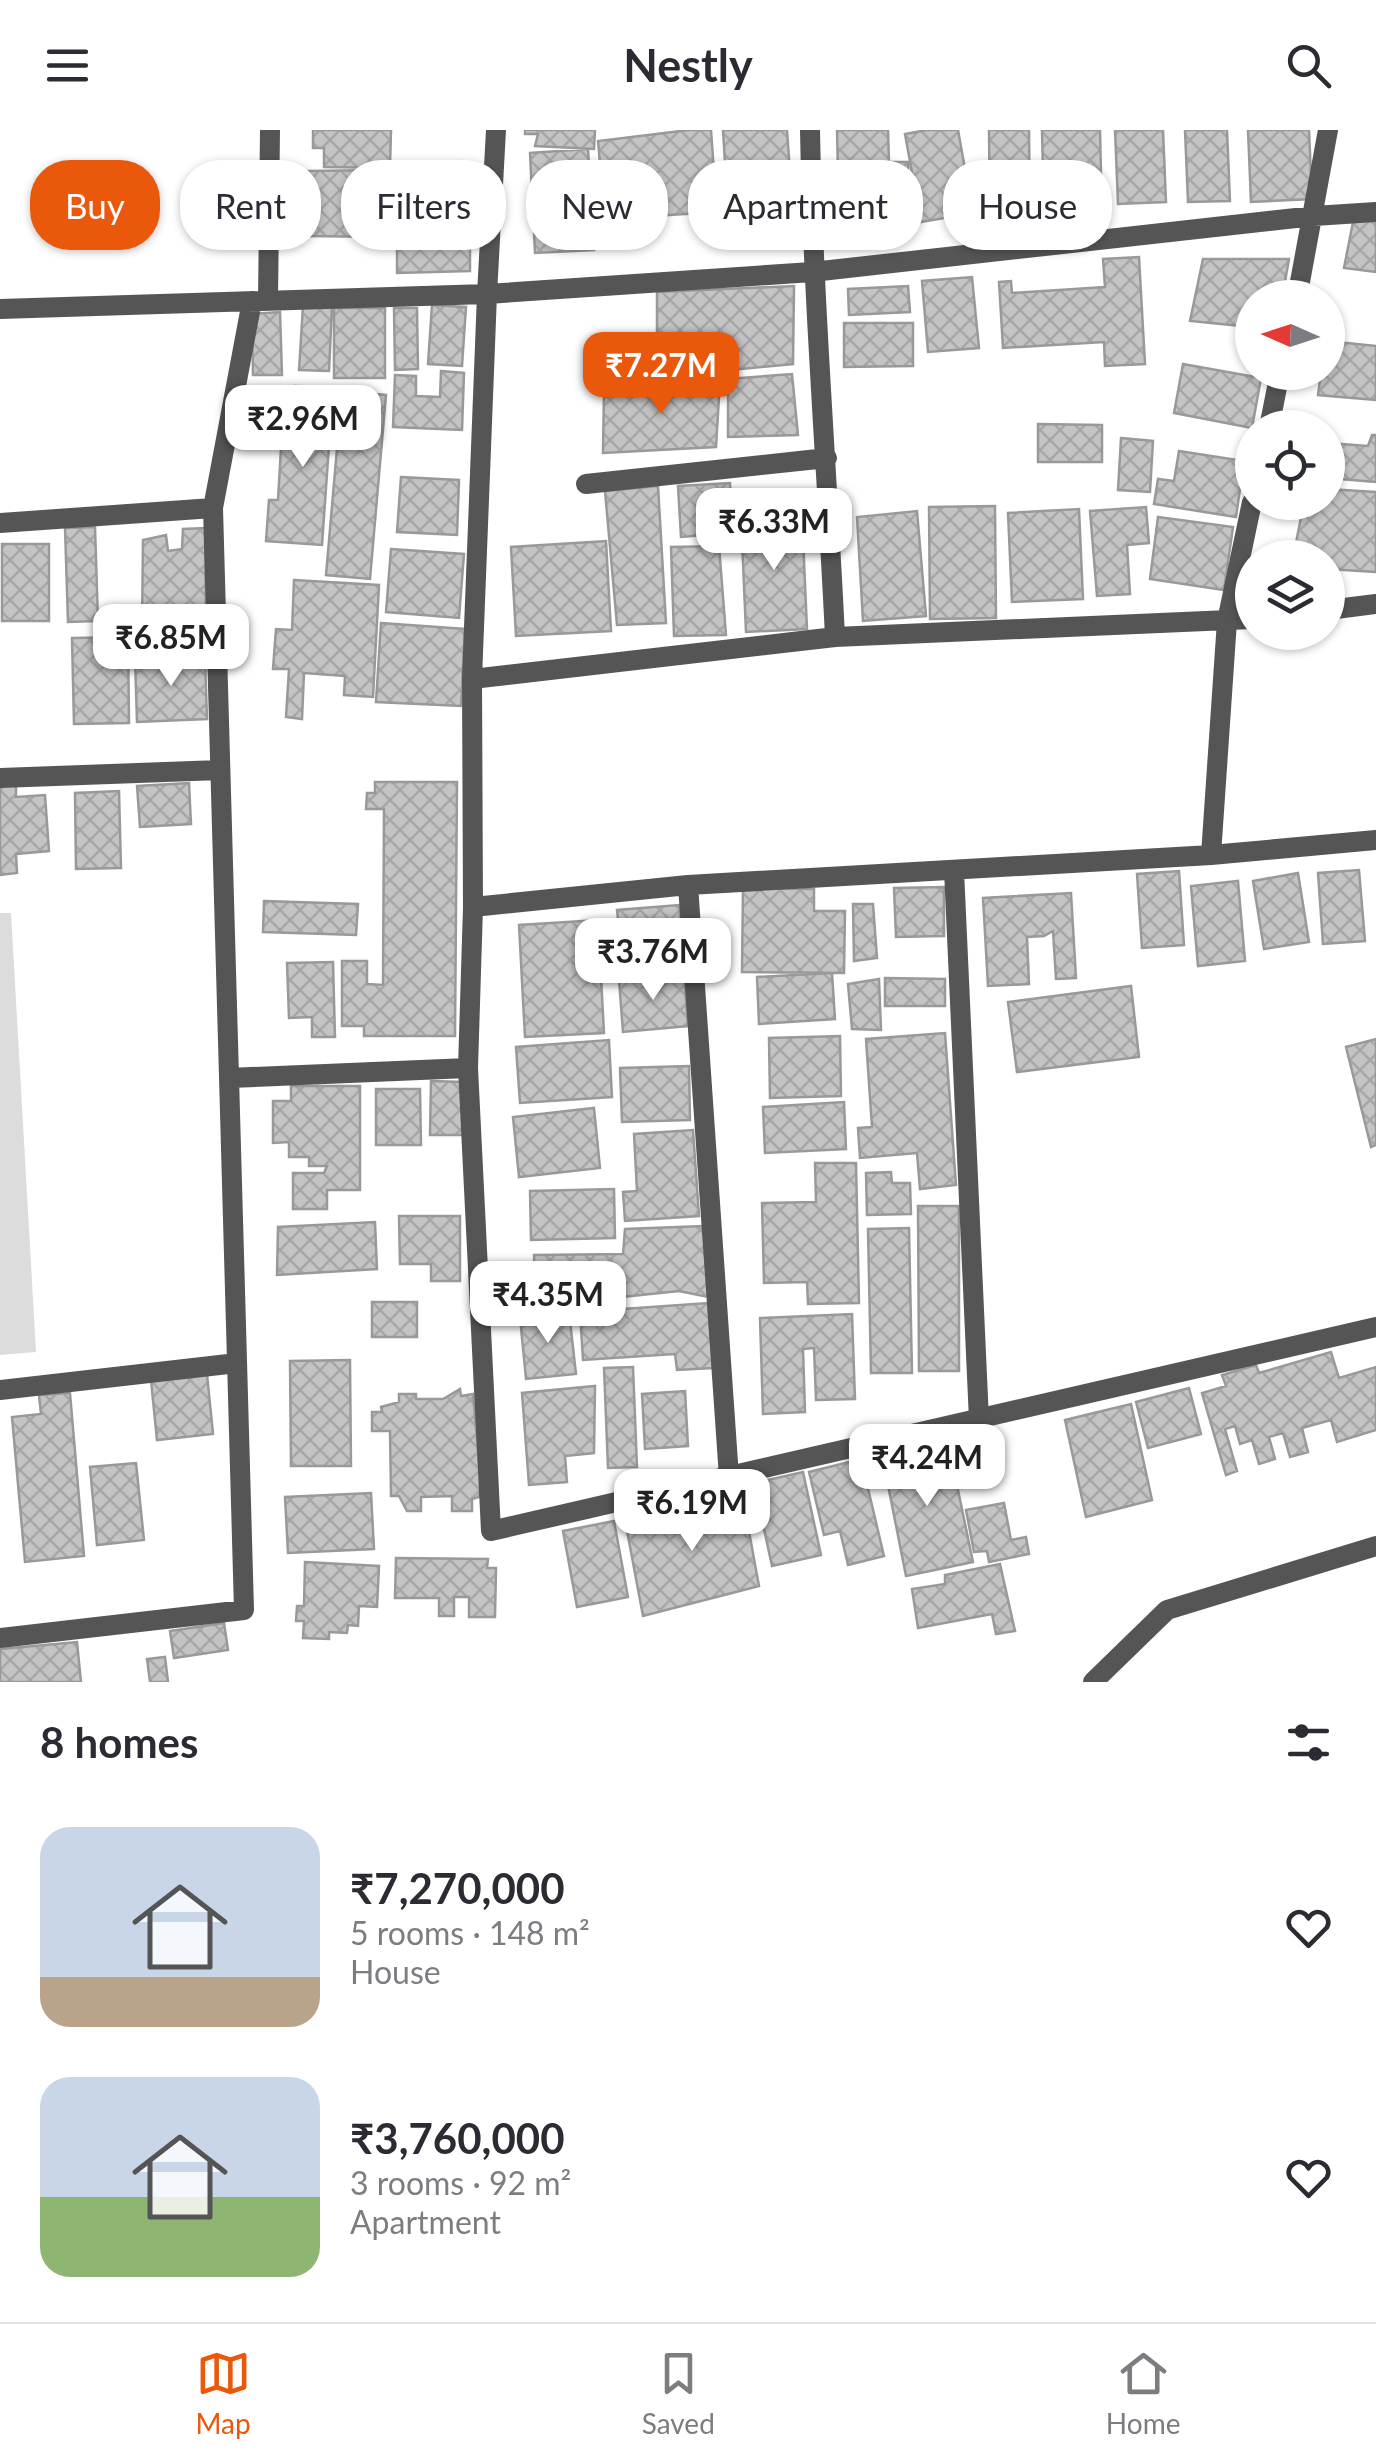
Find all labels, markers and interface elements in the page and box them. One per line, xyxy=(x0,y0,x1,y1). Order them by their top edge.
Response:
icon: menu xyxy=(40,38,95,93)
text: Nestly xyxy=(623,38,753,92)
icon: search xyxy=(1281,38,1336,93)
chip: Buy xyxy=(30,160,160,250)
chip: Rent xyxy=(180,160,321,250)
chip: Filters xyxy=(341,160,506,250)
chip: New xyxy=(526,160,668,250)
chip: Apartment xyxy=(688,160,923,250)
chip: House xyxy=(943,160,1112,250)
north arrow xyxy=(1235,280,1345,390)
map controls xyxy=(1235,280,1345,650)
pin: ₹7.27M xyxy=(580,332,742,417)
text: ₹7.27M xyxy=(605,345,717,384)
pin: ₹2.96M xyxy=(222,385,384,470)
text: ₹2.96M xyxy=(247,398,359,437)
button: locate xyxy=(1235,410,1345,520)
pin: ₹6.33M xyxy=(693,488,855,573)
text: ₹6.33M xyxy=(718,501,830,540)
button: layers xyxy=(1235,540,1345,650)
pin: ₹6.85M xyxy=(90,604,252,689)
text: ₹6.85M xyxy=(115,617,227,656)
pin: ₹3.76M xyxy=(572,918,734,1003)
text: ₹3.76M xyxy=(597,931,709,970)
pin: ₹4.35M xyxy=(467,1261,629,1346)
text: ₹4.35M xyxy=(492,1274,604,1313)
pin: ₹4.24M xyxy=(846,1424,1008,1509)
text: ₹4.24M xyxy=(871,1437,983,1476)
pin: ₹6.19M xyxy=(611,1469,773,1554)
text: ₹6.19M xyxy=(636,1482,748,1521)
icon: filters xyxy=(1281,1715,1336,1770)
text: 8 homes xyxy=(40,1717,198,1767)
text: ₹7,270,000 xyxy=(350,1863,565,1913)
icon: home xyxy=(120,1867,240,1987)
icon: heart xyxy=(1281,1900,1336,1955)
text: 5 rooms · 148 m² xyxy=(350,1913,590,1952)
text: House xyxy=(350,1952,441,1991)
text: ₹3,760,000 xyxy=(350,2113,565,2163)
icon: home xyxy=(120,2117,240,2237)
icon: heart xyxy=(1281,2150,1336,2205)
text: 3 rooms · 92 m² xyxy=(350,2163,571,2202)
text: Apartment xyxy=(350,2202,501,2241)
tab: Map xyxy=(196,2346,251,2440)
tab: Saved xyxy=(642,2346,715,2440)
tab: Home xyxy=(1106,2346,1180,2440)

